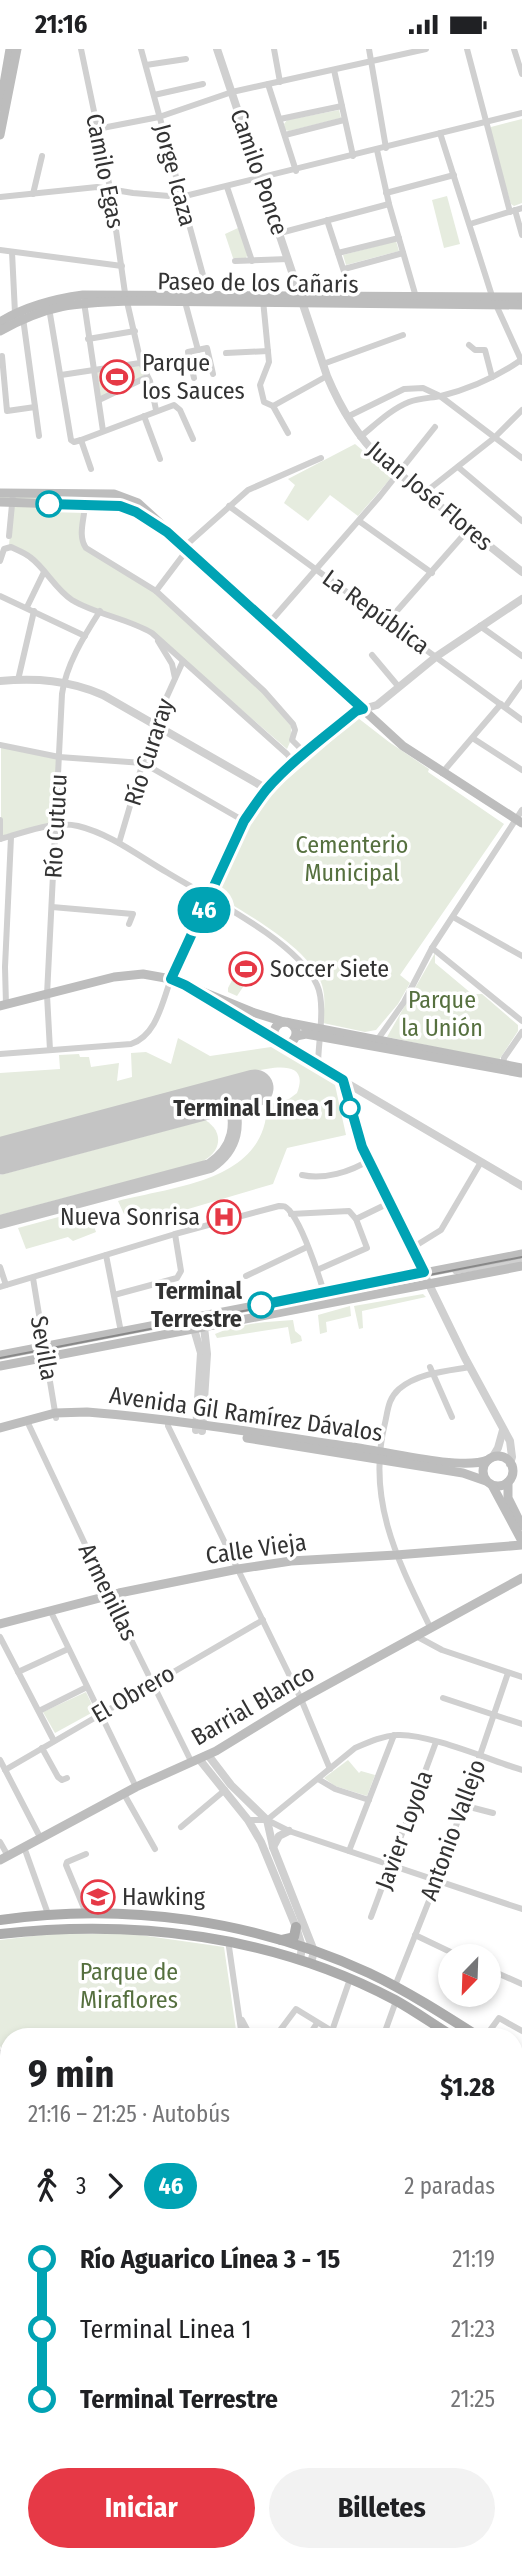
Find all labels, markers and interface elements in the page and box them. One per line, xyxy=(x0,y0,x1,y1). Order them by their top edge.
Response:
text: 21:16 xyxy=(35,9,87,40)
street label: Camilo Ponce xyxy=(224,105,294,239)
street label: Camilo Egas xyxy=(80,111,130,231)
street label: Jorge Icaza xyxy=(148,121,202,229)
street label: Paseo de los Cañaris xyxy=(157,267,359,299)
place label: Parque los Sauces xyxy=(142,349,245,405)
sports icon: Parque los Sauces xyxy=(98,358,136,396)
street label: Juan José Flores xyxy=(362,435,498,557)
unlabelled marker xyxy=(36,491,62,517)
street label: La República xyxy=(317,564,435,660)
street label: Río Curaray xyxy=(119,695,180,809)
street label: Río Cutucu xyxy=(39,773,73,879)
park label: Cementerio Municipal xyxy=(296,831,408,887)
line badge: 46 xyxy=(172,887,235,933)
text: 46 xyxy=(192,896,216,924)
sports icon: Soccer Siete xyxy=(227,950,265,988)
place label: Soccer Siete xyxy=(270,955,389,983)
park label: Parque la Unión xyxy=(401,986,483,1042)
place label: Terminal Linea 1 xyxy=(173,1094,334,1122)
marker: Terminal Linea 1 xyxy=(340,1098,360,1118)
hospital icon: Nueva Sonrisa xyxy=(205,1198,243,1236)
place label: Nueva Sonrisa xyxy=(60,1203,200,1231)
place label: Terminal Terrestre xyxy=(151,1277,242,1333)
marker: Terminal Terrestre xyxy=(248,1292,274,1318)
street label: Sevilla xyxy=(25,1314,63,1382)
street label: Avenida Gil Ramírez Dávalos xyxy=(108,1381,384,1447)
street label: Calle Vieja xyxy=(204,1528,308,1570)
street label: Armenillas xyxy=(73,1539,143,1645)
street label: El Obrero xyxy=(87,1659,179,1729)
street label: Barrial Blanco xyxy=(187,1659,319,1751)
street label: Antonio Vallejo xyxy=(415,1756,491,1904)
street label: Javier Loyola xyxy=(370,1767,438,1893)
school or university icon: Hawking xyxy=(79,1878,117,1916)
place label: Hawking xyxy=(122,1883,206,1911)
north arrow xyxy=(438,1944,500,2007)
map controls xyxy=(438,1944,501,2007)
park label: Parque de Miraflores xyxy=(80,1958,178,2014)
text: 9 min xyxy=(28,2051,114,2097)
text: $1.28 xyxy=(440,2072,495,2103)
text: 21:16 – 21:25 · Autobús xyxy=(28,2100,230,2128)
icon: walk xyxy=(28,2167,66,2205)
icon: forward xyxy=(96,2167,134,2205)
text: 3 xyxy=(76,2172,86,2200)
text: 46 xyxy=(158,2172,183,2200)
text: 2 paradas xyxy=(404,2172,495,2200)
text: Río Aguarico Línea 3 - 15 xyxy=(80,2244,340,2275)
text: 21:19 xyxy=(452,2245,495,2273)
text: Terminal Linea 1 xyxy=(80,2314,252,2345)
text: 21:23 xyxy=(451,2315,495,2343)
text: Terminal Terrestre xyxy=(80,2384,278,2415)
text: 21:25 xyxy=(451,2385,495,2413)
button: Iniciar xyxy=(28,2468,255,2548)
button: Billetes xyxy=(269,2468,495,2548)

